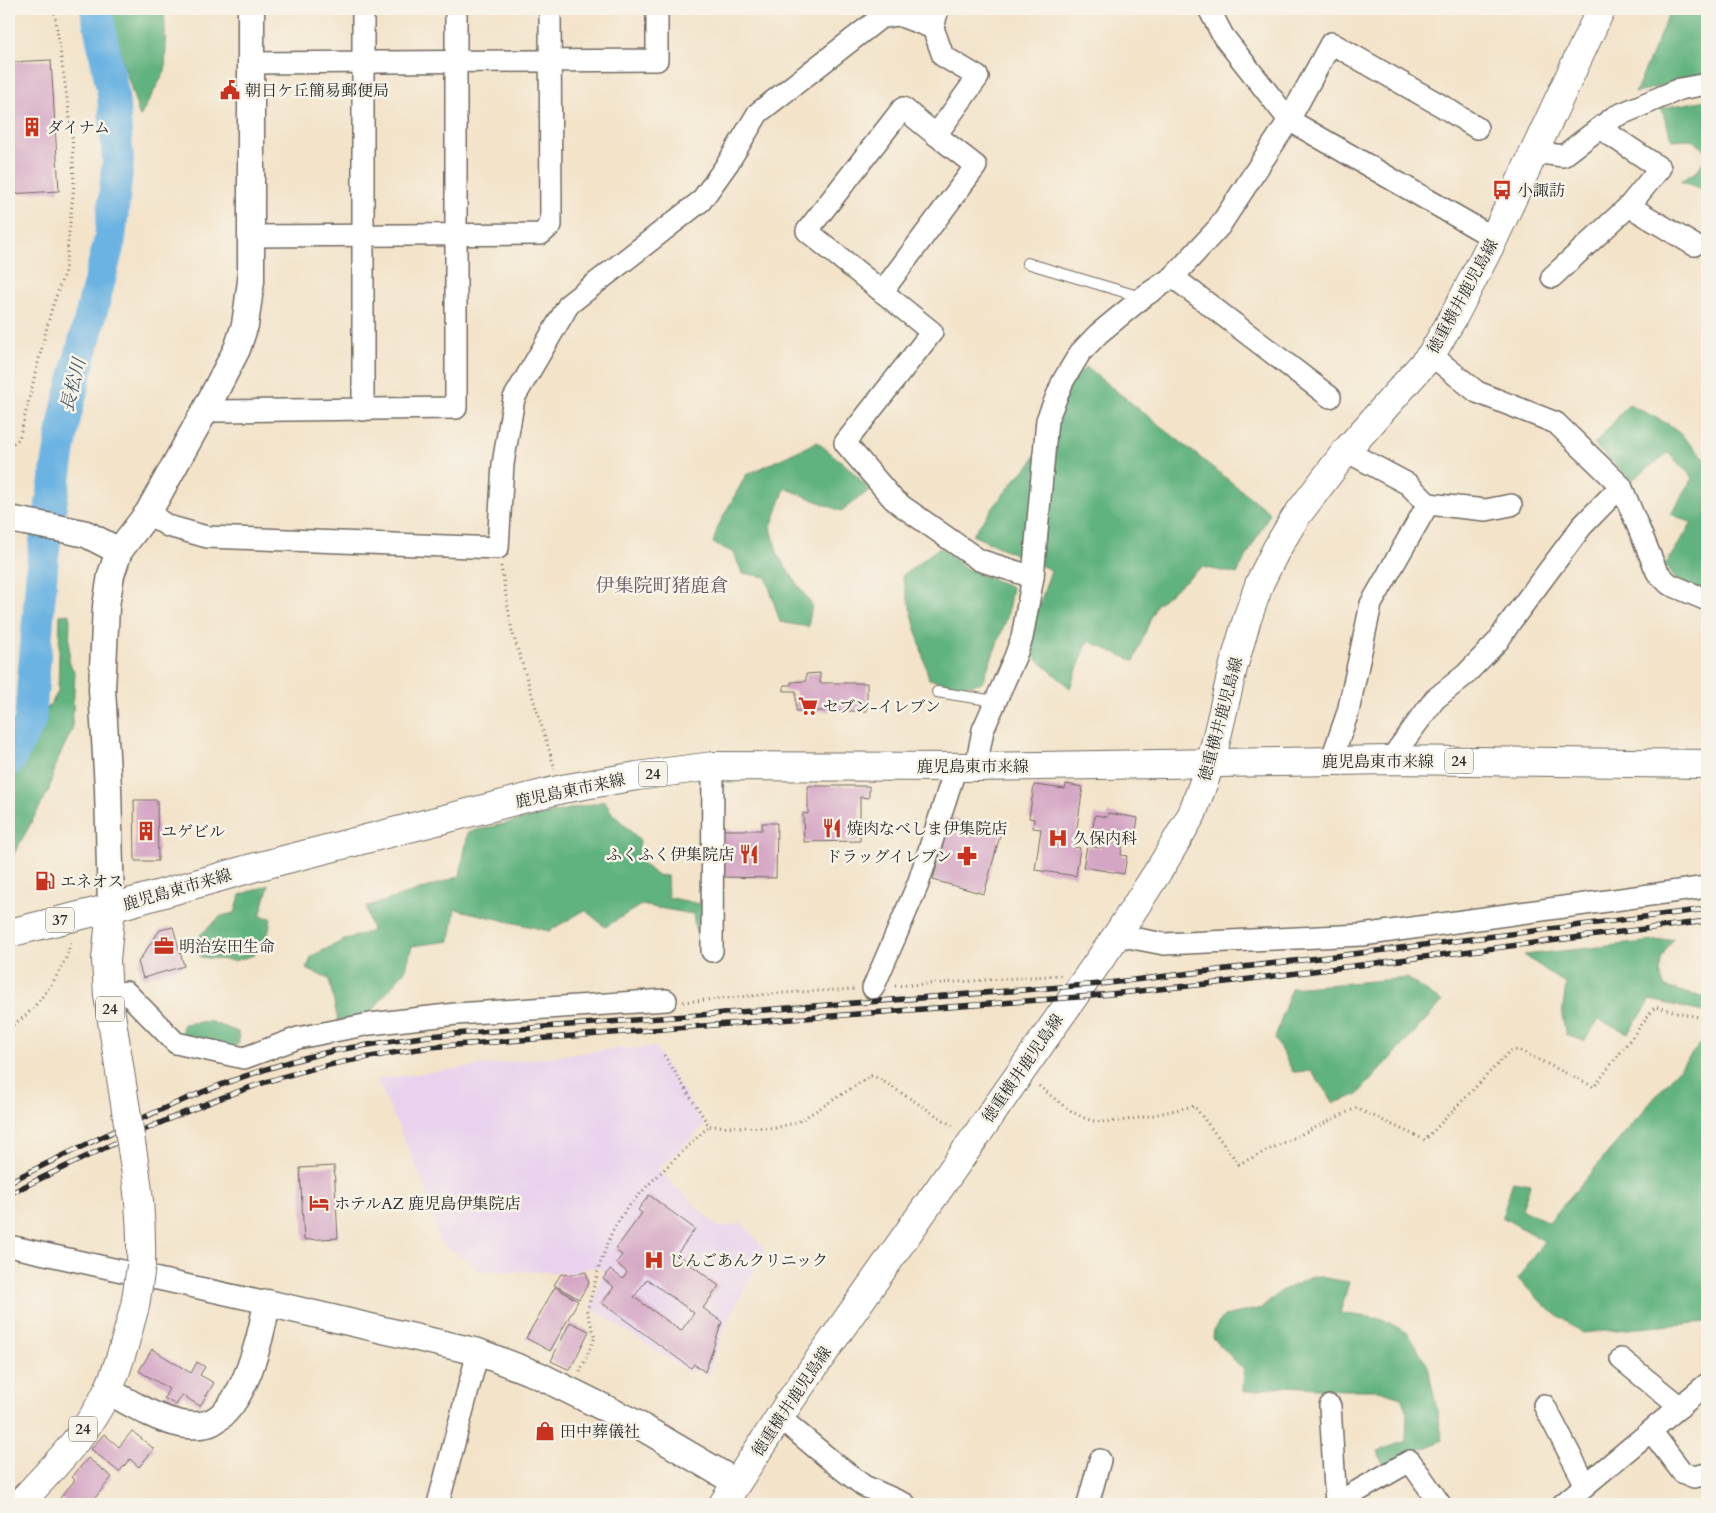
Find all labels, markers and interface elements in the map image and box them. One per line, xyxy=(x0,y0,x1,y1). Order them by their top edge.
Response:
public building icon: 朝日ケ丘簡易郵便局 xyxy=(219,79,241,101)
place label: 朝日ケ丘簡易郵便局 xyxy=(245,80,389,102)
building icon: ダイナム xyxy=(21,116,43,138)
place label: ダイナム xyxy=(47,117,110,139)
bus stop icon: 小諏訪 xyxy=(1491,179,1513,201)
place label: 小諏訪 xyxy=(1517,180,1565,202)
street label: 徳重横井鹿児島線 xyxy=(1422,235,1504,358)
water label: 長松川 xyxy=(55,354,93,414)
district label: 伊集院町猪鹿倉 xyxy=(595,573,729,599)
street label: 徳重横井鹿児島線 xyxy=(1194,655,1248,784)
supermarket icon: セブン-イレブン xyxy=(797,695,819,717)
place label: セブン-イレブン xyxy=(823,696,941,718)
road number: 24 xyxy=(1445,748,1473,774)
street label: 鹿児島東市来線 xyxy=(1322,751,1434,773)
street label: 鹿児島東市来線 xyxy=(917,756,1029,778)
road number: 24 xyxy=(639,762,667,786)
street label: 鹿児島東市来線 xyxy=(513,769,627,813)
restaurant icon: 焼肉なべしま伊集院店 xyxy=(821,817,843,839)
place label: 焼肉なべしま伊集院店 xyxy=(847,818,1007,840)
building icon: ユゲビル xyxy=(135,820,157,842)
place label: ユゲビル xyxy=(161,821,225,843)
hospital icon: 久保内科 xyxy=(1047,827,1069,849)
place label: 久保内科 xyxy=(1073,828,1137,850)
restaurant icon: ふくふく伊集院店 xyxy=(738,843,760,865)
place label: ふくふく伊集院店 xyxy=(606,844,734,866)
pharmacy icon: ドラッグイレブン xyxy=(956,845,978,867)
place label: ドラッグイレブン xyxy=(826,846,952,868)
street label: 鹿児島東市来線 xyxy=(120,864,234,916)
fuel station icon: エネオス xyxy=(34,870,56,892)
place label: エネオス xyxy=(60,871,124,893)
road number: 37 xyxy=(46,908,74,932)
office icon: 明治安田生命 xyxy=(153,935,175,957)
place label: 明治安田生命 xyxy=(179,936,275,958)
road number: 24 xyxy=(96,996,124,1022)
street label: 徳重横井鹿児島線 xyxy=(977,1010,1069,1127)
hotel icon: ホテルAZ 鹿児島伊集院店 xyxy=(308,1192,330,1214)
place label: ホテルAZ 鹿児島伊集院店 xyxy=(334,1193,520,1215)
hospital icon: じんごあんクリニック xyxy=(643,1249,665,1271)
place label: じんごあんクリニック xyxy=(669,1250,828,1272)
street label: 徳重横井鹿児島線 xyxy=(747,1342,837,1461)
road number: 24 xyxy=(69,1416,97,1442)
shop icon: 田中葬儀社 xyxy=(534,1420,556,1442)
place label: 田中葬儀社 xyxy=(560,1421,640,1443)

